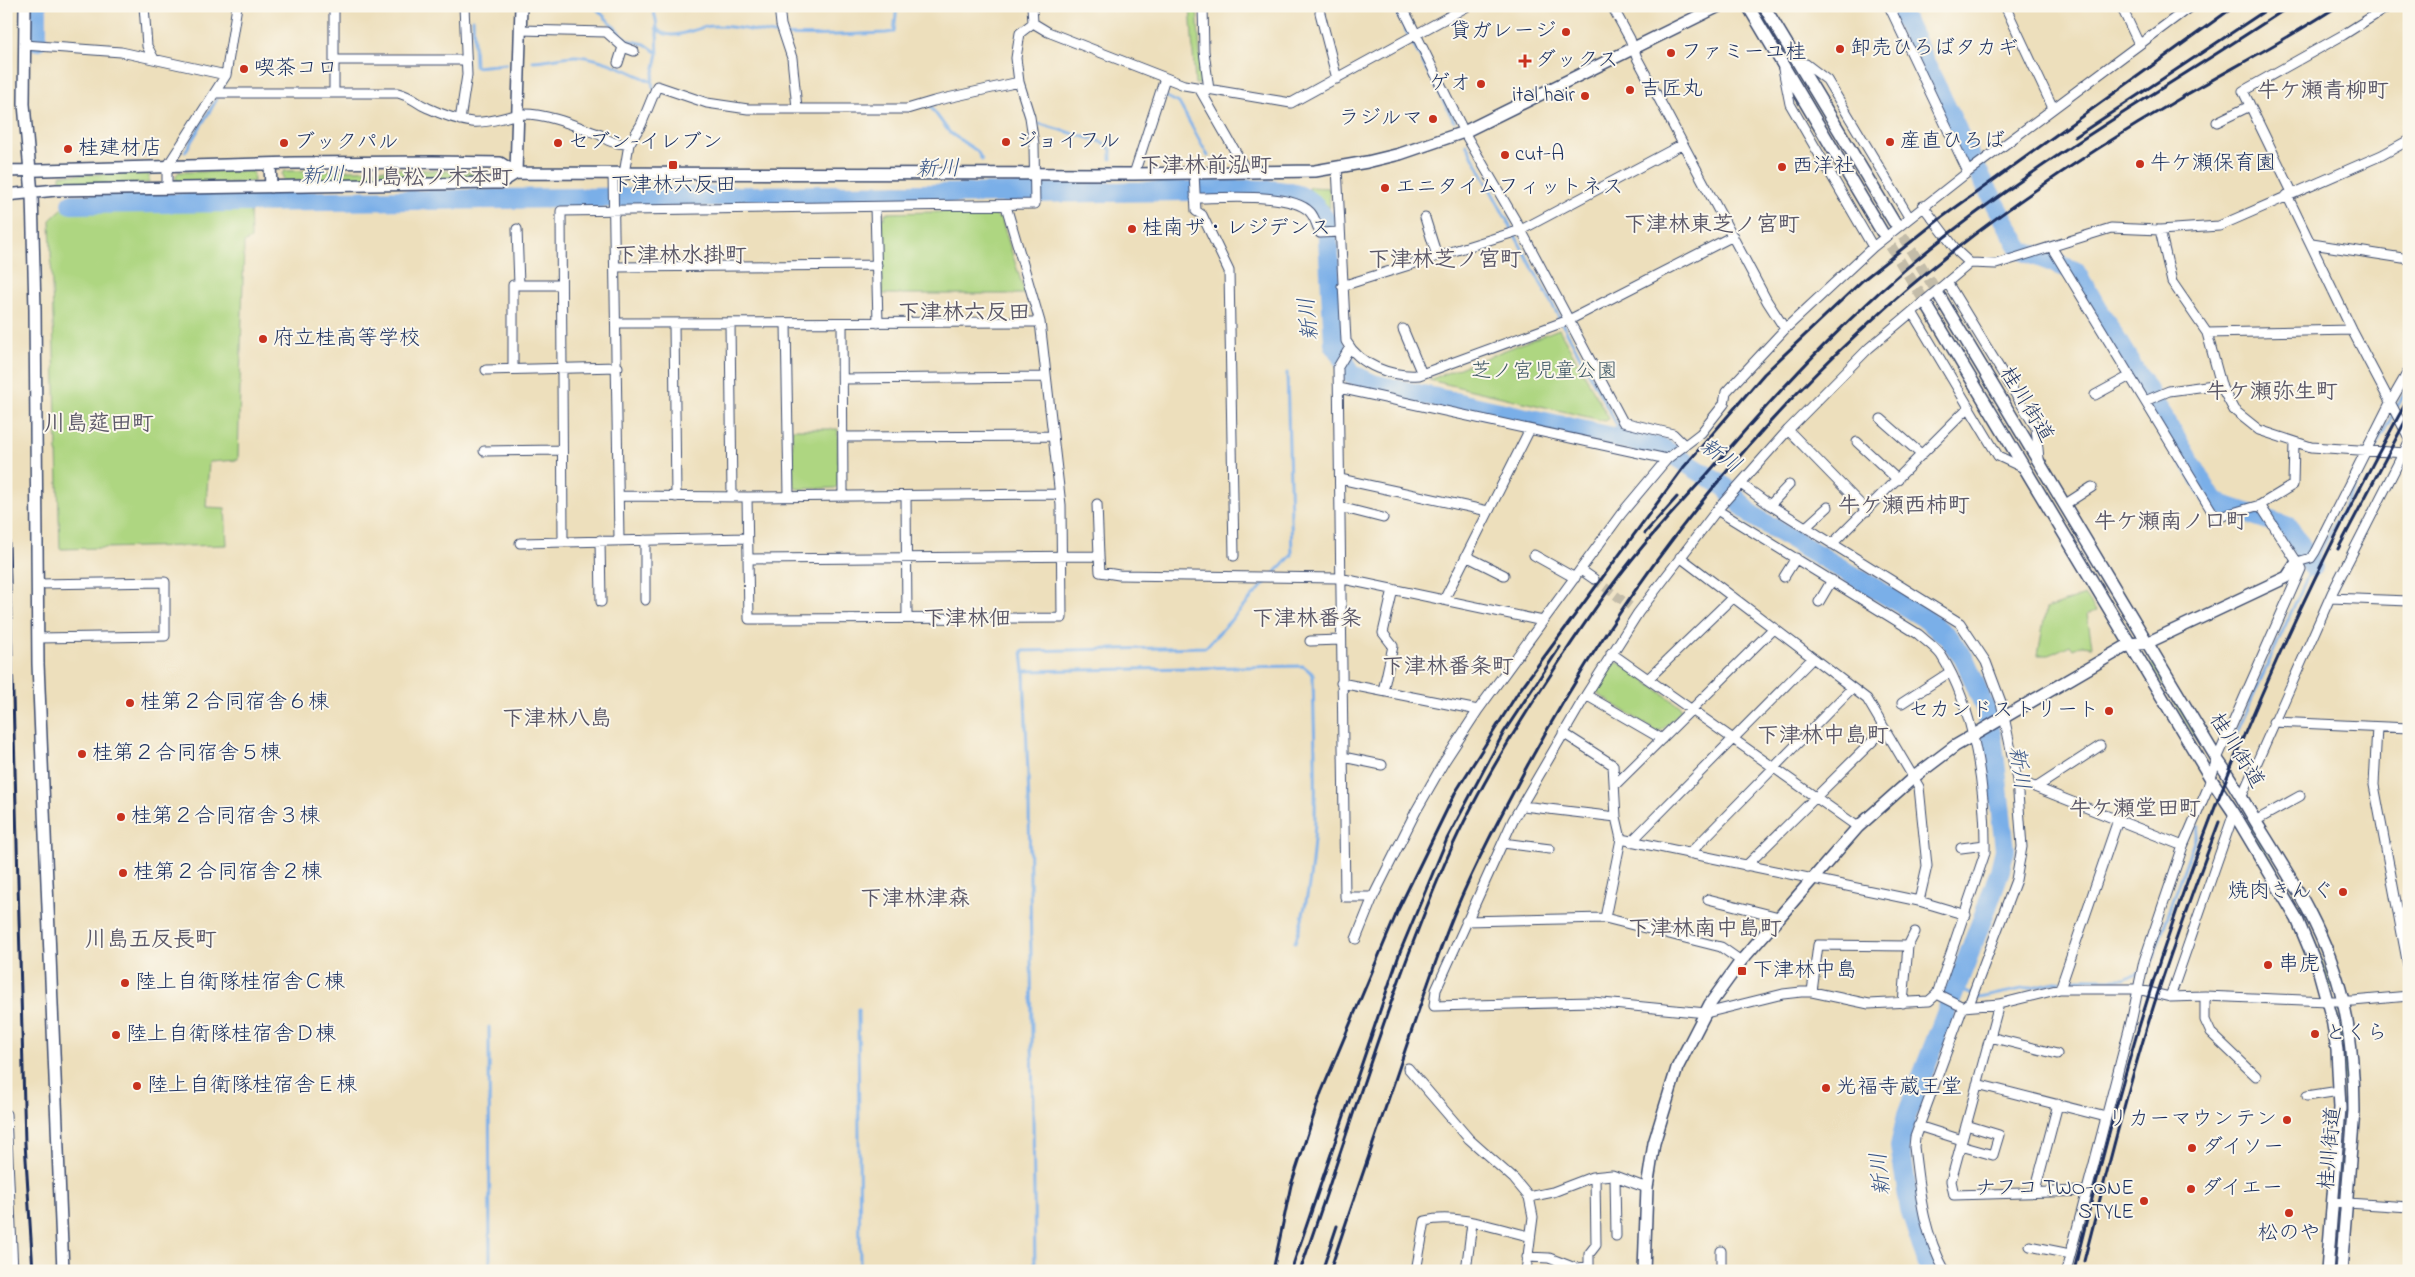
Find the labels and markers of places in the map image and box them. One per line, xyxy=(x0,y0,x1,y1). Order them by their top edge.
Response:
place label: 貸ガレージ xyxy=(1450,17,1556,47)
marker: 貸ガレージ xyxy=(1560,26,1572,38)
place label: 卸売ひろばタカギ xyxy=(1850,34,2018,64)
place label: ファミーユ桂 xyxy=(1681,38,1807,68)
marker: 卸売ひろばタカギ xyxy=(1834,43,1846,55)
place label: ダックス xyxy=(1535,46,1619,76)
marker: ファミーユ桂 xyxy=(1665,47,1677,59)
place label: 喫茶コロ xyxy=(254,54,338,84)
marker: ダックス xyxy=(1519,55,1531,67)
marker: 喫茶コロ xyxy=(238,63,250,75)
place label: ゲオ xyxy=(1429,69,1471,99)
place label: 吉匠丸 xyxy=(1640,75,1703,105)
marker: ゲオ xyxy=(1475,78,1487,90)
place label: ital hair xyxy=(1512,81,1575,111)
marker: 吉匠丸 xyxy=(1624,84,1636,96)
marker: ital hair xyxy=(1579,90,1591,102)
place label: ラジルマ xyxy=(1339,104,1423,134)
marker: ラジルマ xyxy=(1427,113,1439,125)
place label: ジョイフル xyxy=(1016,127,1120,157)
place label: 産直ひろば xyxy=(1900,127,2005,157)
place label: ブックパル xyxy=(294,128,399,158)
place label: セブン-イレブン xyxy=(568,128,723,158)
place label: 桂建材店 xyxy=(78,134,162,164)
marker: ジョイフル xyxy=(1000,136,1012,148)
marker: 産直ひろば xyxy=(1884,136,1896,148)
marker: ブックパル xyxy=(278,137,290,149)
marker: セブン-イレブン xyxy=(552,137,564,149)
place label: cut-A xyxy=(1515,140,1564,170)
marker: 桂建材店 xyxy=(62,143,74,155)
marker: cut-A xyxy=(1499,149,1511,161)
place label: 牛ケ瀬保育園 xyxy=(2150,149,2276,179)
place label: 西洋社 xyxy=(1792,152,1855,182)
marker: 牛ケ瀬保育園 xyxy=(2134,158,2146,170)
marker: 下津林六反田 xyxy=(667,159,679,171)
marker: 西洋社 xyxy=(1776,161,1788,173)
place label: 下津林六反田 xyxy=(610,171,736,201)
place label: エニタイムフィットネス xyxy=(1395,173,1623,203)
marker: エニタイムフィットネス xyxy=(1379,182,1391,194)
place label: 桂南ザ・レジデンス xyxy=(1142,214,1331,244)
marker: 桂南ザ・レジデンス xyxy=(1126,223,1138,235)
place label: 府立桂高等学校 xyxy=(273,324,420,354)
marker: 府立桂高等学校 xyxy=(257,333,269,345)
place label: 桂第２合同宿舎６棟 xyxy=(140,688,329,718)
place label: セカンドストリート xyxy=(1908,696,2099,726)
marker: 桂第２合同宿舎６棟 xyxy=(124,697,136,709)
marker: セカンドストリート xyxy=(2103,705,2115,717)
place label: 桂第２合同宿舎５棟 xyxy=(92,739,281,769)
marker: 桂第２合同宿舎５棟 xyxy=(76,748,88,760)
place label: 桂第２合同宿舎３棟 xyxy=(131,802,320,832)
marker: 桂第２合同宿舎３棟 xyxy=(115,811,127,823)
place label: 桂第２合同宿舎２棟 xyxy=(133,858,322,888)
marker: 桂第２合同宿舎２棟 xyxy=(117,867,129,879)
place label: 焼肉きんぐ xyxy=(2228,877,2333,907)
marker: 焼肉きんぐ xyxy=(2337,886,2349,898)
place label: 串虎 xyxy=(2278,950,2320,980)
place label: 下津林中島 xyxy=(1752,956,1857,986)
marker: 串虎 xyxy=(2262,959,2274,971)
marker: 下津林中島 xyxy=(1736,965,1748,977)
place label: 陸上自衛隊桂宿舎Ｃ棟 xyxy=(135,968,345,998)
marker: 陸上自衛隊桂宿舎Ｃ棟 xyxy=(119,977,131,989)
place label: とくら xyxy=(2325,1019,2388,1049)
place label: 陸上自衛隊桂宿舎Ｄ棟 xyxy=(126,1020,336,1050)
marker: とくら xyxy=(2309,1028,2321,1040)
marker: 陸上自衛隊桂宿舎Ｄ棟 xyxy=(110,1029,122,1041)
place label: 陸上自衛隊桂宿舎Ｅ棟 xyxy=(147,1071,357,1101)
place label: 光福寺蔵王堂 xyxy=(1836,1073,1962,1103)
marker: 陸上自衛隊桂宿舎Ｅ棟 xyxy=(131,1080,143,1092)
marker: 光福寺蔵王堂 xyxy=(1820,1082,1832,1094)
place label: リカーマウンテン xyxy=(2107,1105,2277,1135)
marker: リカーマウンテン xyxy=(2281,1114,2293,1126)
place label: ダイソー xyxy=(2202,1133,2284,1163)
marker: ダイソー xyxy=(2186,1142,2198,1154)
place label: ナフコ TWO-ONE STYLE xyxy=(1975,1174,2134,1228)
place label: ダイエー xyxy=(2201,1174,2283,1204)
marker: ダイエー xyxy=(2185,1183,2197,1195)
marker: ナフコ TWO-ONE STYLE xyxy=(2138,1195,2150,1207)
marker: 松のや xyxy=(2283,1207,2295,1219)
place label: 松のや xyxy=(2258,1219,2321,1249)

